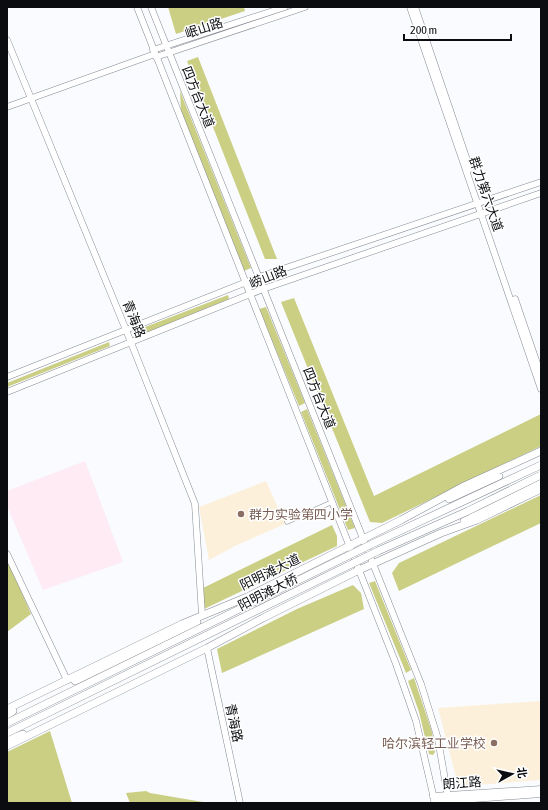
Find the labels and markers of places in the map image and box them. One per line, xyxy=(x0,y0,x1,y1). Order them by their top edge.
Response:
place label: 群力实验第四小学 xyxy=(249,507,353,522)
marker: 群力实验第四小学 xyxy=(236,509,246,519)
place label: 哈尔滨轻工业学校 xyxy=(382,736,486,751)
marker: 哈尔滨轻工业学校 xyxy=(489,738,499,748)

